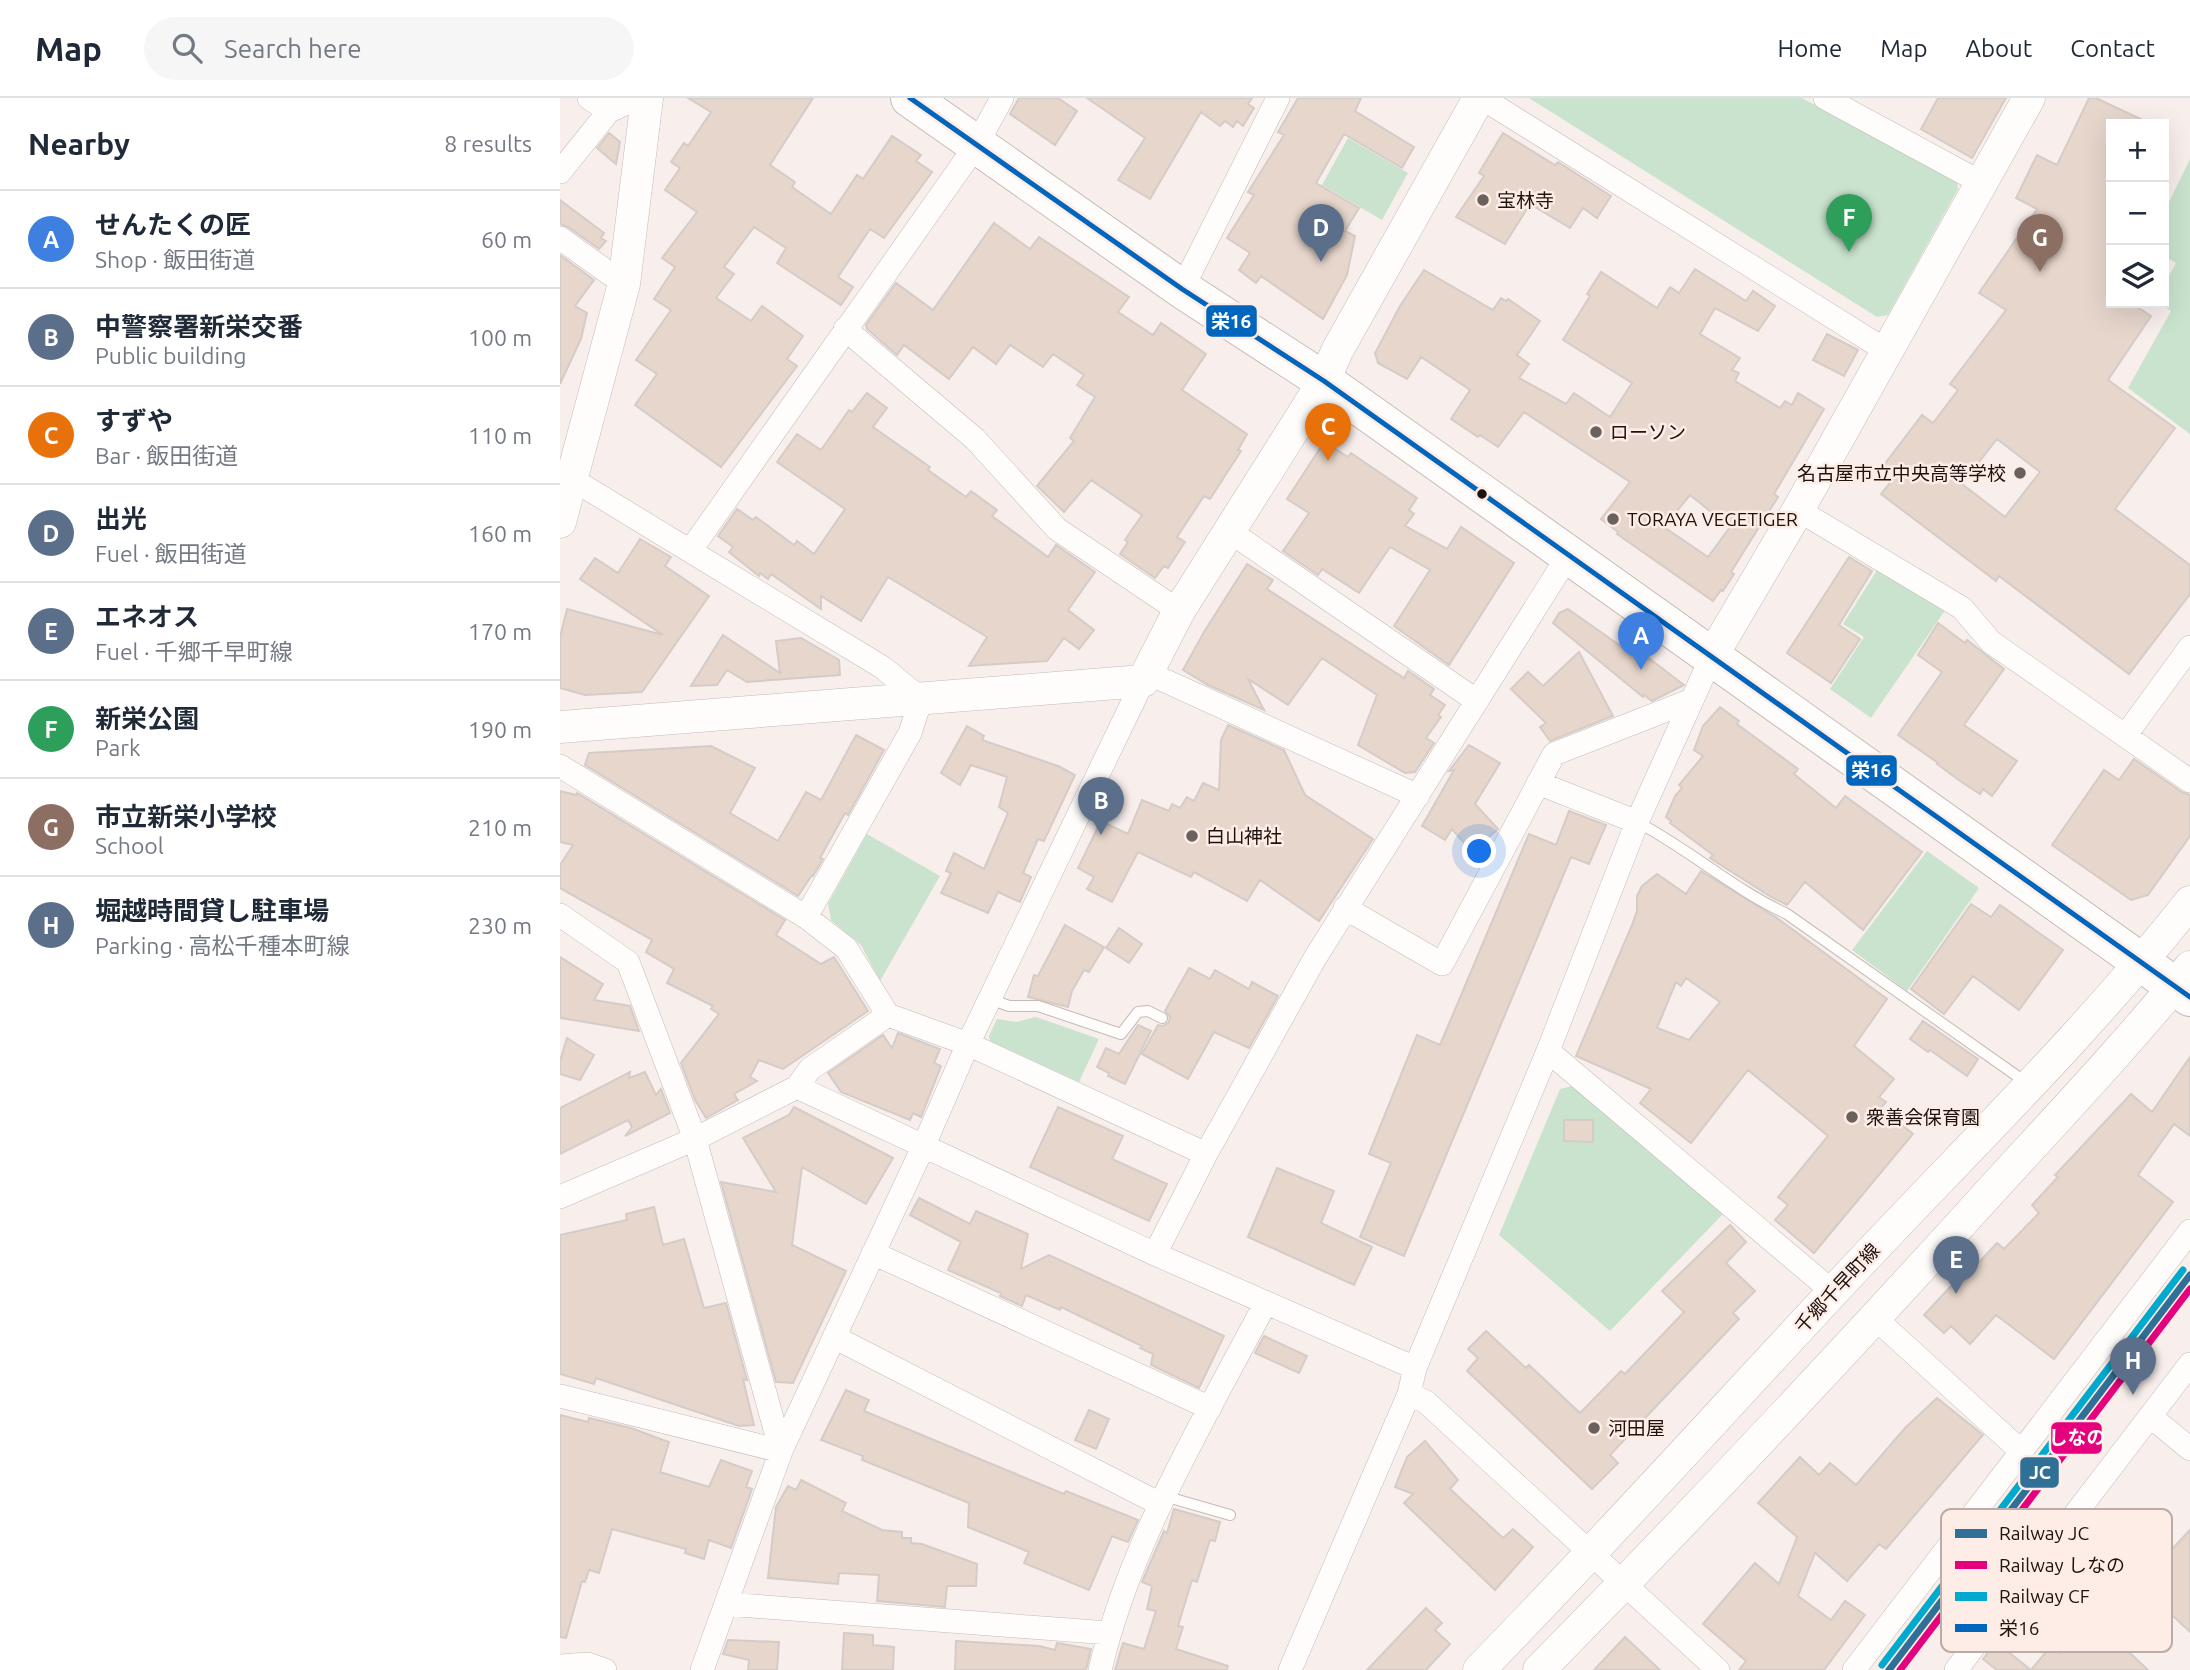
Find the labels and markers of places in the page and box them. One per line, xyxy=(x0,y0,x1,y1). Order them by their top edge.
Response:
place label: 宝林寺 xyxy=(1497,189,1554,211)
marker: 宝林寺 xyxy=(1475,192,1491,208)
pin: F xyxy=(1826,194,1872,252)
pin: D xyxy=(1298,204,1344,262)
pin: G xyxy=(2017,214,2063,272)
pin: C xyxy=(1305,403,1351,461)
place label: ローソン xyxy=(1610,421,1686,443)
marker: ローソン xyxy=(1588,424,1604,440)
place label: 名古屋市立中央高等学校 xyxy=(1797,462,2006,484)
marker: 名古屋市立中央高等学校 xyxy=(2012,465,2028,481)
unlabelled marker xyxy=(1475,487,1489,501)
place label: TORAYA VEGETIGER xyxy=(1627,508,1798,530)
marker: TORAYA VEGETIGER xyxy=(1605,511,1621,527)
pin: A xyxy=(1618,612,1664,670)
pin: B xyxy=(1078,777,1124,835)
place label: 白山神社 xyxy=(1206,825,1282,847)
marker: 白山神社 xyxy=(1184,828,1200,844)
place label: 衆善会保育園 xyxy=(1866,1106,1980,1128)
marker: 衆善会保育園 xyxy=(1844,1109,1860,1125)
pin: E xyxy=(1933,1236,1979,1294)
pin: H xyxy=(2110,1337,2156,1395)
place label: 河田屋 xyxy=(1608,1417,1665,1439)
marker: 河田屋 xyxy=(1586,1420,1602,1436)

